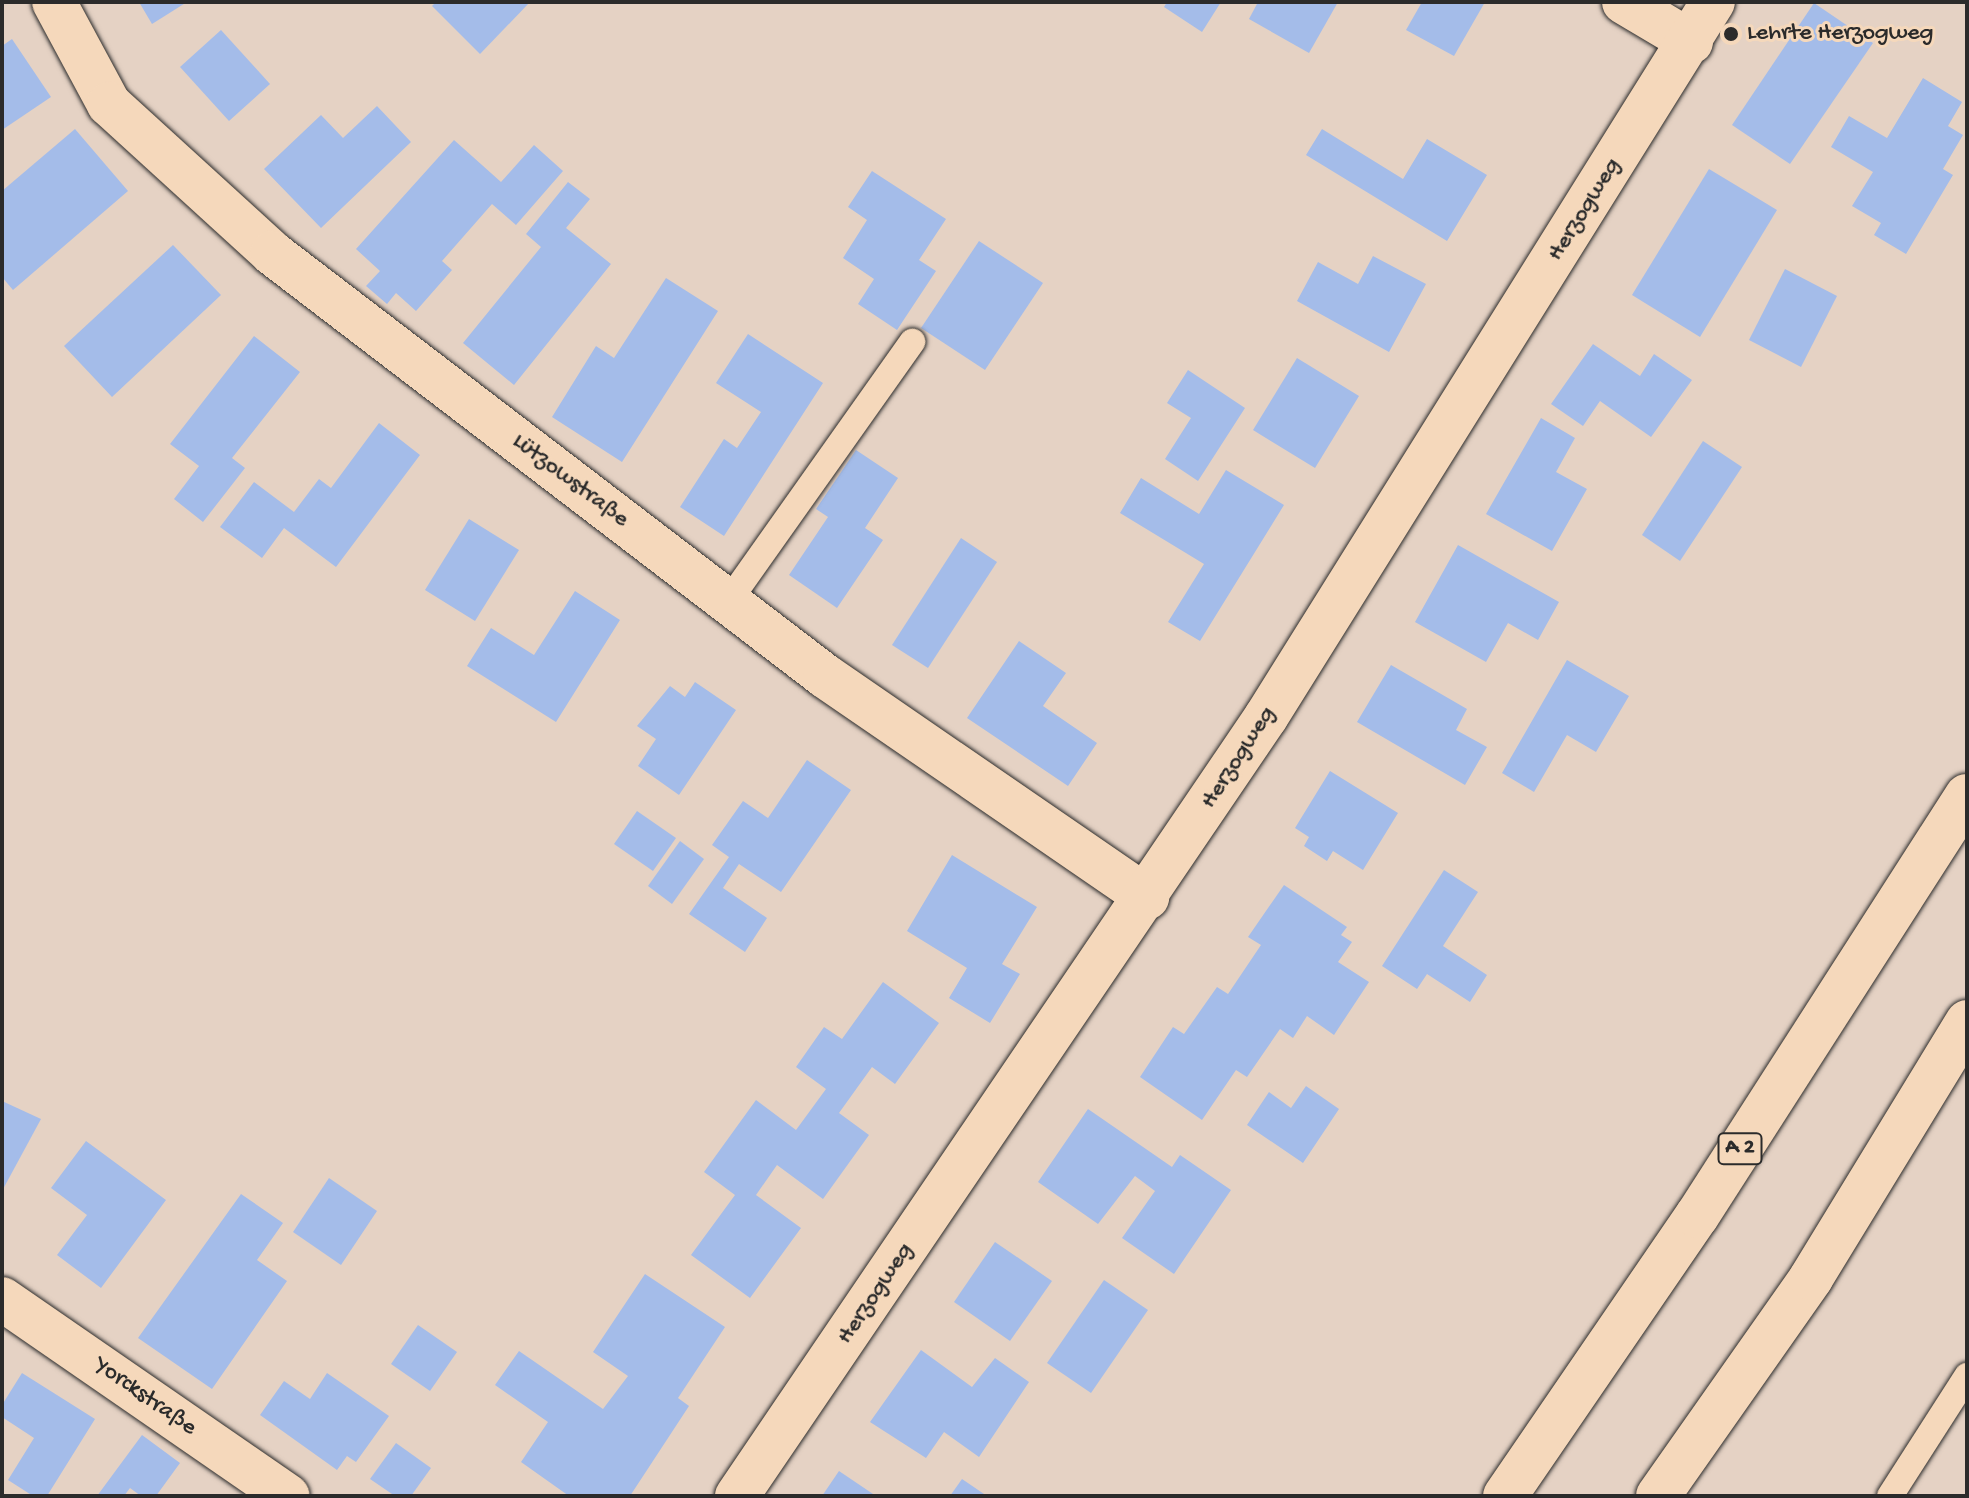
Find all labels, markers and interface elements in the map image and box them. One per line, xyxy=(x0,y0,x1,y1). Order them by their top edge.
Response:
place label: Lehrte Herzogweg xyxy=(1747,20,1933,48)
marker: Lehrte Herzogweg xyxy=(1722,25,1740,43)
street label: Herzogweg xyxy=(1542,153,1628,267)
street label: Lützowstraße xyxy=(506,428,634,534)
street label: Herzogweg xyxy=(1195,702,1283,814)
road number: A 2 xyxy=(1716,1131,1764,1167)
street label: Herzogweg xyxy=(832,1238,920,1350)
street label: Yorckstraße xyxy=(88,1351,202,1443)

